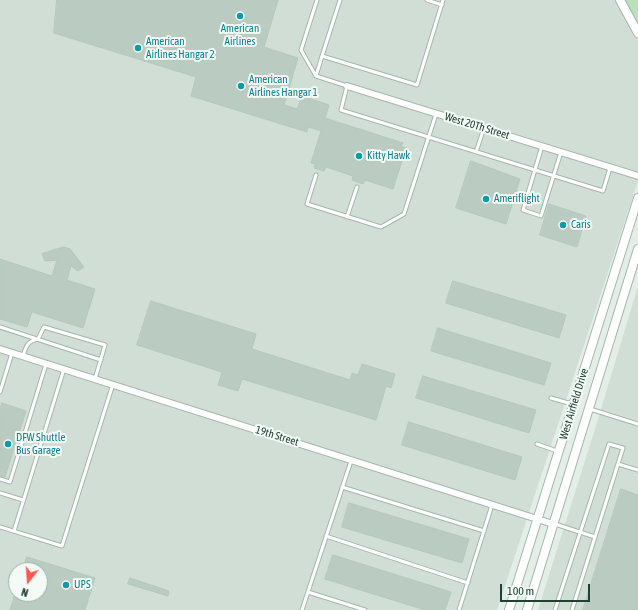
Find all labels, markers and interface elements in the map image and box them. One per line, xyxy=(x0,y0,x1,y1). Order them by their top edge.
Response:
marker: American Airlines xyxy=(235,11,245,21)
place label: American Airlines xyxy=(221,22,259,48)
place label: American Airlines Hangar 2 xyxy=(146,35,215,61)
marker: American Airlines Hangar 2 xyxy=(133,43,143,53)
place label: American Airlines Hangar 1 xyxy=(249,73,318,99)
marker: American Airlines Hangar 1 xyxy=(236,81,246,91)
street label: West 20Th Street xyxy=(443,110,511,142)
place label: Kitty Hawk xyxy=(367,149,410,163)
marker: Kitty Hawk xyxy=(354,151,364,161)
place label: Ameriflight xyxy=(494,192,540,206)
marker: Ameriflight xyxy=(481,194,491,204)
place label: Caris xyxy=(571,218,591,232)
marker: Caris xyxy=(558,220,568,230)
street label: West Airfield Drive xyxy=(557,367,591,441)
street label: 19th Street xyxy=(254,423,300,449)
place label: DFW Shuttle Bus Garage xyxy=(16,431,65,457)
marker: DFW Shuttle Bus Garage xyxy=(3,439,13,449)
north arrow xyxy=(8,562,48,602)
scale bar xyxy=(502,576,592,602)
place label: UPS xyxy=(74,578,90,592)
marker: UPS xyxy=(61,580,71,590)
text: 100 m xyxy=(507,584,534,598)
text: N xyxy=(20,586,30,599)

